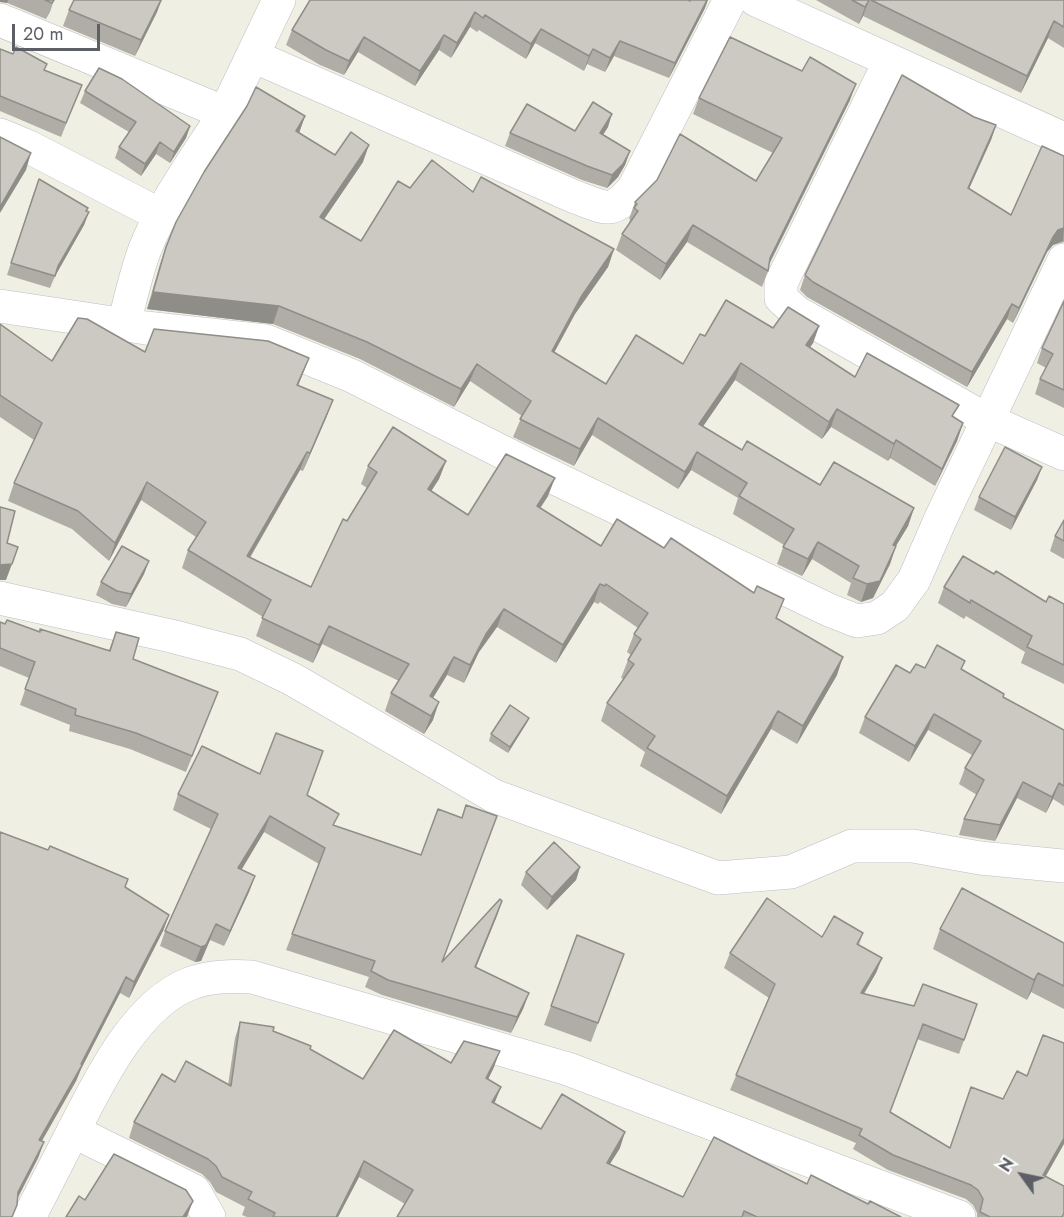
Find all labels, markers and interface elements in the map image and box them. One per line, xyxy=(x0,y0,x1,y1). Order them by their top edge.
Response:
scale bar xyxy=(15,12,104,50)
text: 20 m xyxy=(23,21,63,47)
north arrow xyxy=(992,1145,1052,1205)
text: N xyxy=(993,1153,1020,1177)

